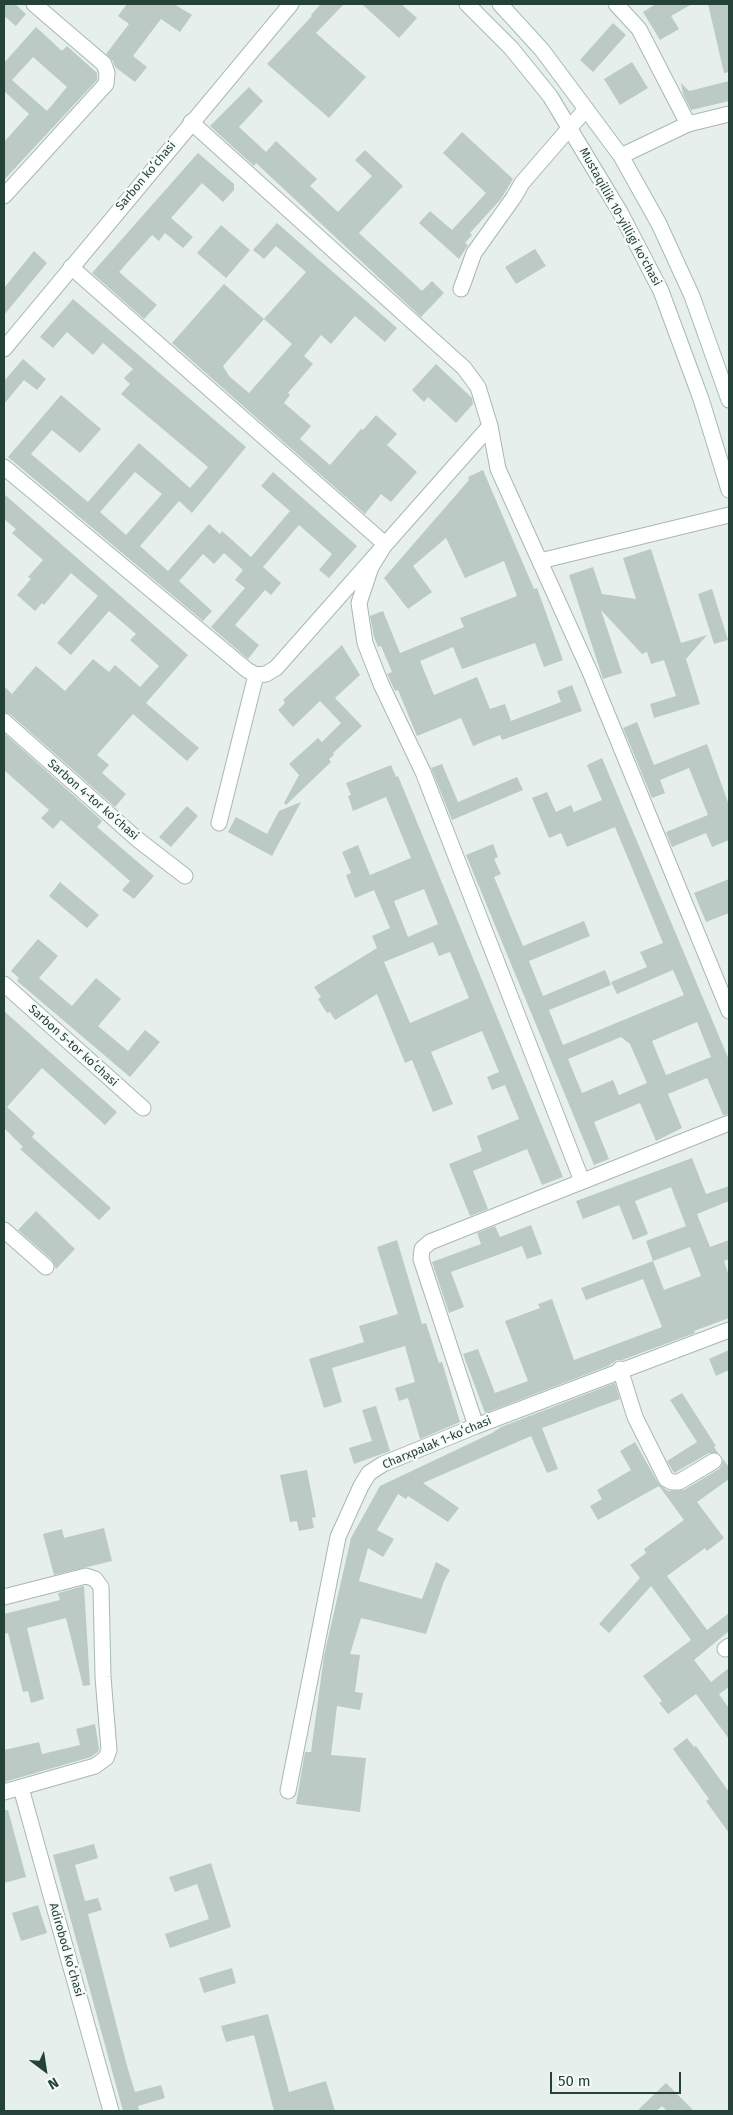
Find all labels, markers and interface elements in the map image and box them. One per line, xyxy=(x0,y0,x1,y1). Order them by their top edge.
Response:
street label: Sarbon koʻchasi xyxy=(113,139,179,213)
street label: Mustaqillik 10-yilligi ko'chasi xyxy=(576,145,664,289)
street label: Sarbon 4-tor koʻchasi xyxy=(45,757,141,843)
street label: Sarbon 5-tor koʻchasi xyxy=(25,1002,121,1090)
street label: Charxpalak 1-koʻchasi xyxy=(380,1414,494,1472)
street label: Adirobod koʻchasi xyxy=(46,1901,86,1999)
north arrow xyxy=(20,2045,70,2095)
scale bar xyxy=(553,2062,684,2094)
text: 50 m xyxy=(558,2072,591,2090)
text: N xyxy=(45,2074,61,2093)

